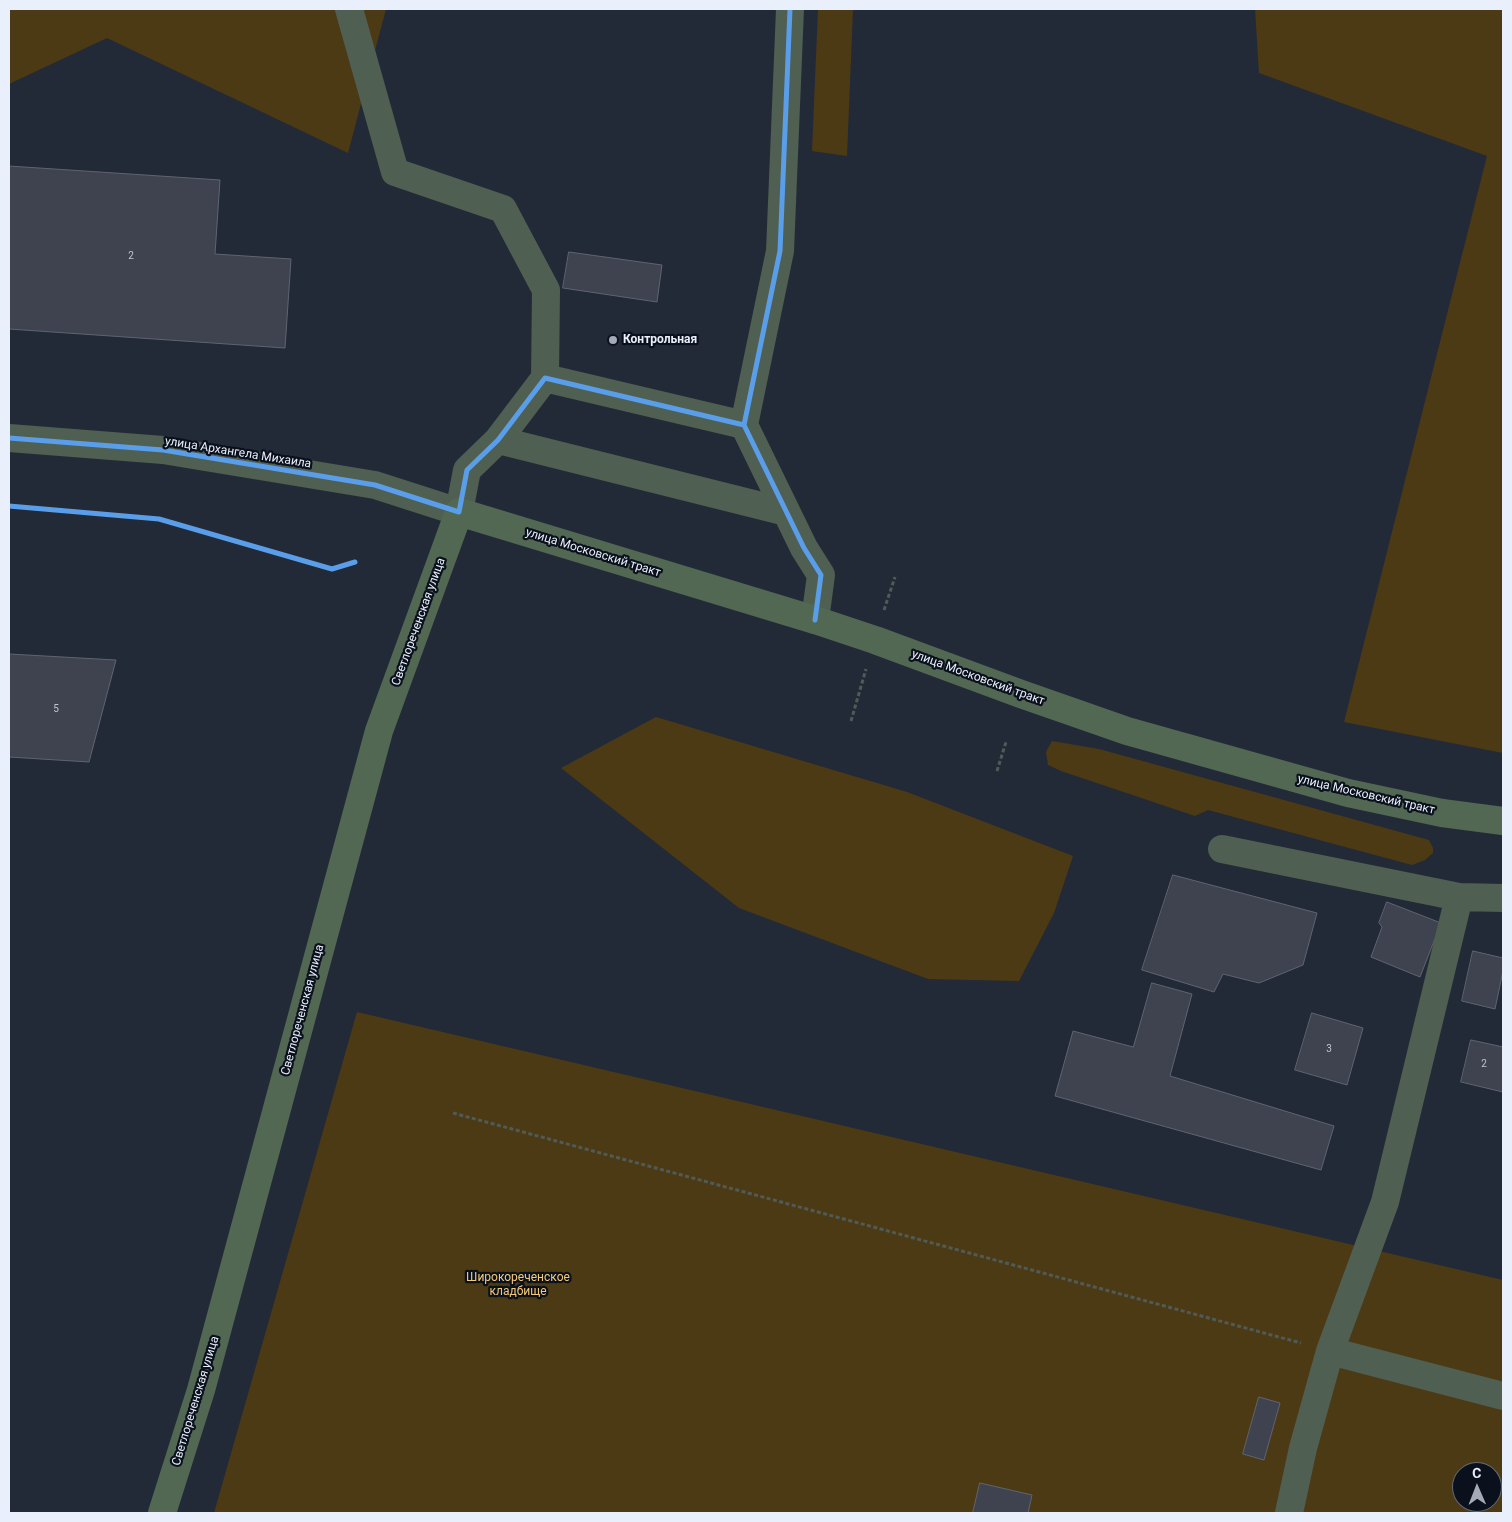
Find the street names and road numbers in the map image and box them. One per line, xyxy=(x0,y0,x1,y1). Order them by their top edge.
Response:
street label: улица Архангела Михаила xyxy=(164,434,312,472)
street label: улица Московский тракт xyxy=(524,526,662,580)
street label: Светлореченская улица xyxy=(389,556,449,688)
street label: улица Московский тракт xyxy=(910,647,1046,709)
street label: улица Московский тракт xyxy=(1296,772,1436,818)
street label: Светлореченская улица xyxy=(279,943,327,1077)
street label: Светлореченская улица xyxy=(169,1334,223,1468)

